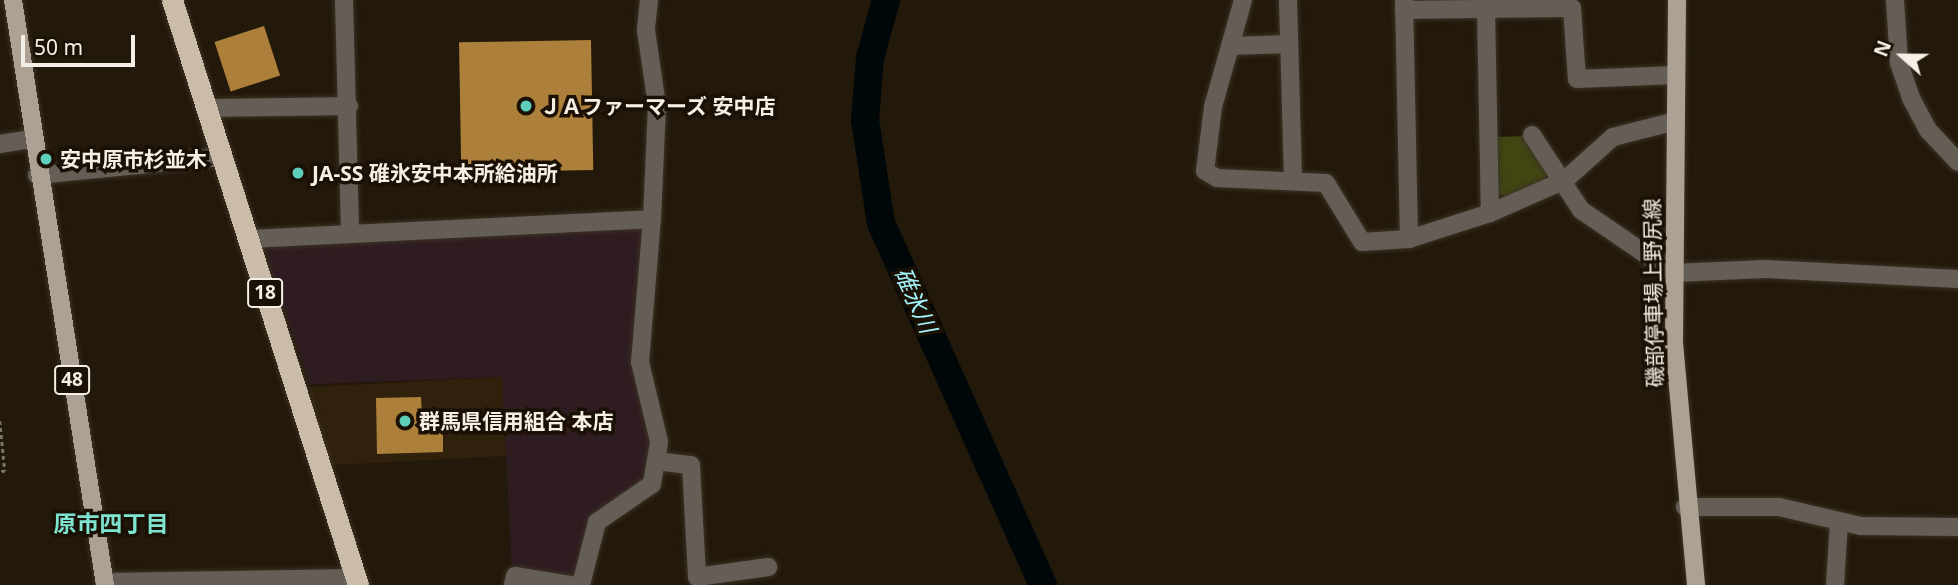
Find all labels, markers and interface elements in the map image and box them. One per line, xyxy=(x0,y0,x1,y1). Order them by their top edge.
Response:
scale bar xyxy=(24,21,138,65)
north arrow xyxy=(1867,21,1937,91)
text: 50 m xyxy=(34,33,83,61)
text: N xyxy=(1867,37,1897,60)
place label: ＪＡファーマーズ 安中店 xyxy=(540,93,776,119)
marker: ＪＡファーマーズ 安中店 xyxy=(518,98,534,114)
place label: 安中原市杉並木 xyxy=(60,146,207,172)
marker: 安中原市杉並木 xyxy=(38,151,54,167)
place label: JA-SS 碓氷安中本所給油所 xyxy=(312,160,558,186)
marker: JA-SS 碓氷安中本所給油所 xyxy=(290,165,306,181)
street label: 磯部停車場上野尻線 xyxy=(1639,198,1667,388)
water label: 碓氷川 xyxy=(889,263,943,337)
road number: 18 xyxy=(246,278,284,308)
road number: 48 xyxy=(53,364,91,396)
place label: 群馬県信用組合 本店 xyxy=(419,408,613,434)
marker: 群馬県信用組合 本店 xyxy=(397,413,413,429)
district label: 原市四丁目 xyxy=(54,509,168,537)

